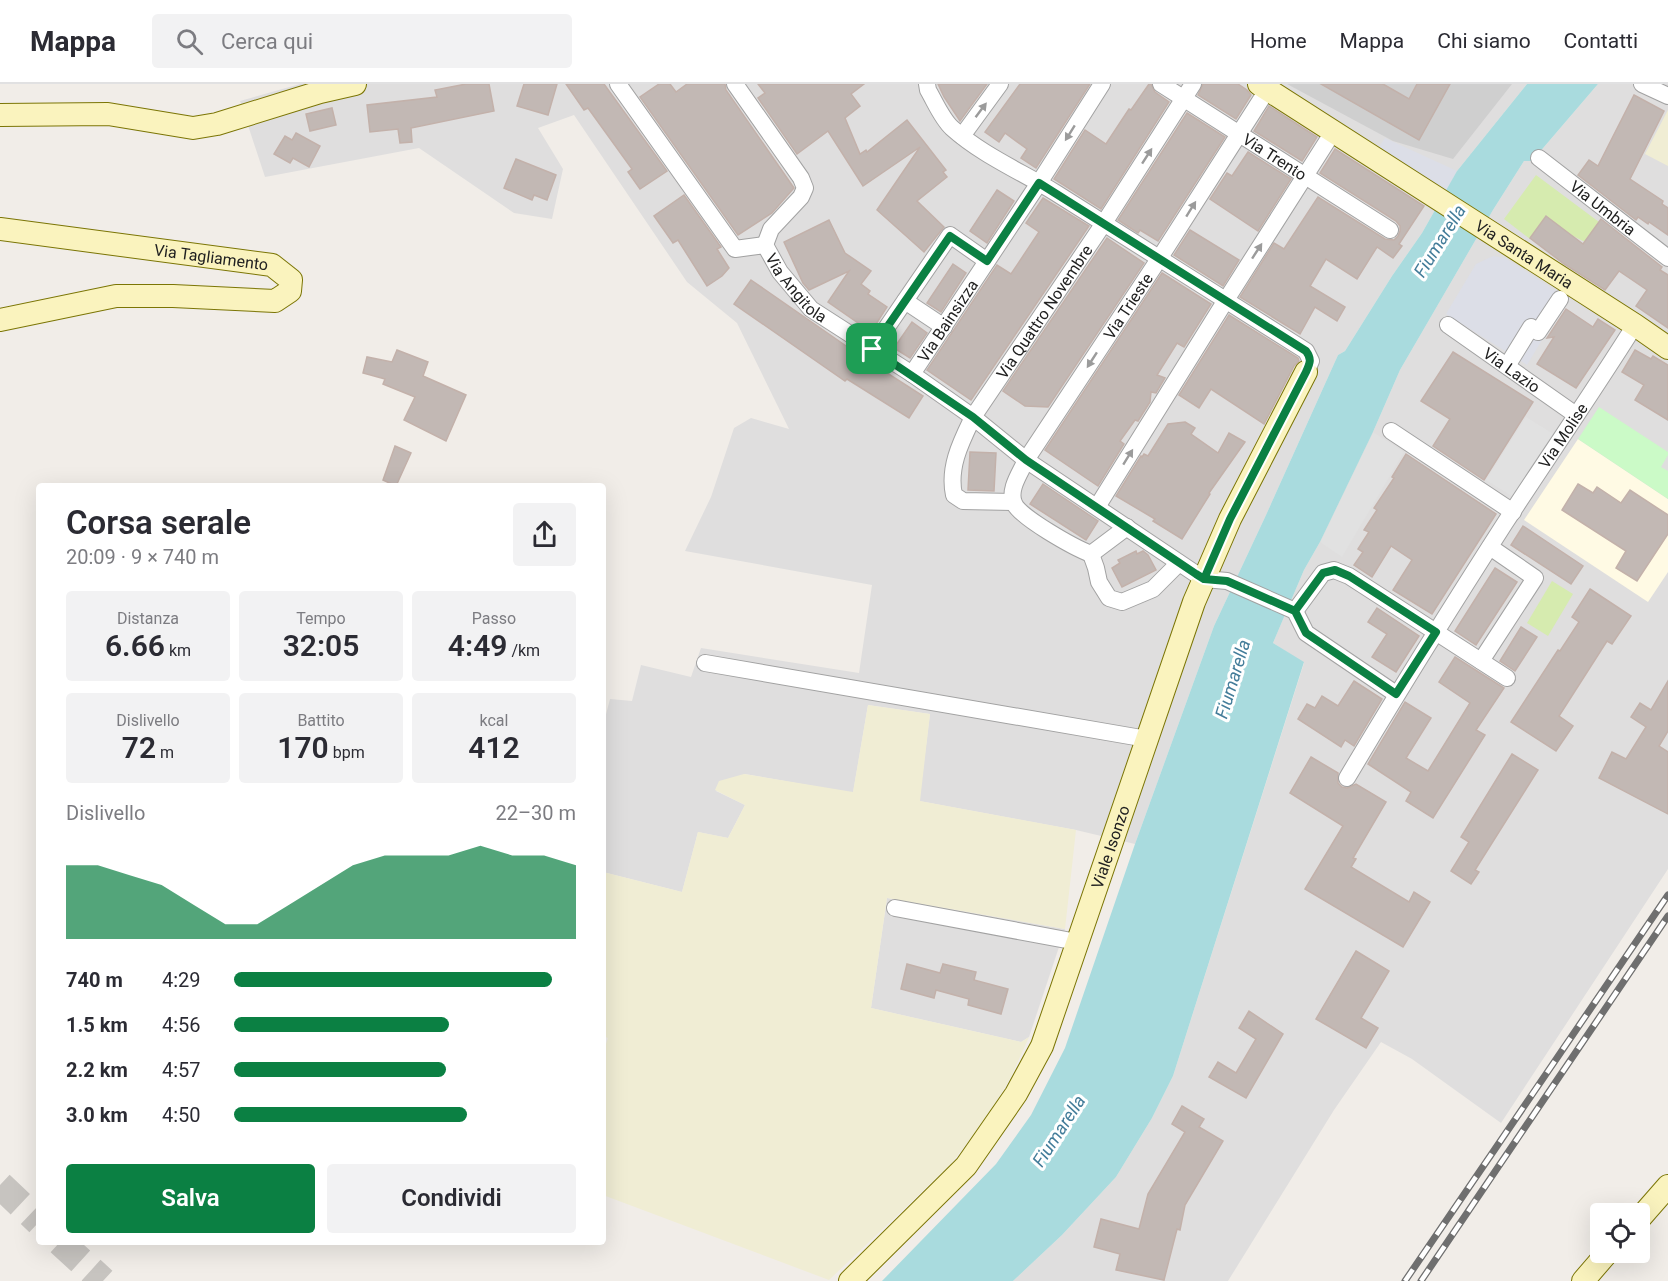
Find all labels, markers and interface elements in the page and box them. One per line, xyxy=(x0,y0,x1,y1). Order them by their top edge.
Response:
search box xyxy=(152,14,572,68)
text: Mappa xyxy=(30,25,116,58)
icon: search xyxy=(173,25,206,58)
text: Cerca qui xyxy=(221,29,313,54)
text: Home xyxy=(1250,29,1307,53)
text: Mappa xyxy=(1340,29,1404,53)
text: Chi siamo xyxy=(1437,29,1531,53)
text: Contatti xyxy=(1564,29,1638,53)
one-way arrow xyxy=(975,102,987,118)
one-way arrow xyxy=(1065,125,1076,142)
street label: Via Trento xyxy=(1239,130,1310,184)
one-way arrow xyxy=(1141,148,1152,164)
street label: Via Umbria xyxy=(1566,177,1639,239)
one-way arrow xyxy=(1185,201,1196,217)
water label: Fiumarella xyxy=(1409,201,1470,281)
street label: Via Santa Maria xyxy=(1471,216,1576,293)
street label: Via Tagliamento xyxy=(153,240,269,274)
street label: Via Quattro Novembre xyxy=(993,241,1097,382)
one-way arrow xyxy=(1251,243,1262,259)
street label: Via Angitola xyxy=(761,250,830,327)
street label: Via Trieste xyxy=(1100,270,1157,343)
street label: Via Bainsizza xyxy=(914,276,982,366)
pin xyxy=(846,323,897,374)
icon: arrive xyxy=(855,332,888,365)
street label: Via Lazio xyxy=(1479,344,1544,397)
one-way arrow xyxy=(1087,352,1098,368)
street label: Via Molise xyxy=(1535,400,1592,472)
one-way arrow xyxy=(1123,449,1134,465)
text: Corsa serale xyxy=(66,503,251,542)
button: share xyxy=(513,503,576,566)
text: 20:09 · 9 × 740 m xyxy=(66,545,219,569)
text: Distanza xyxy=(117,609,179,628)
text: Tempo xyxy=(296,609,346,628)
text: Passo xyxy=(472,609,516,628)
text: 6.66 xyxy=(105,628,165,663)
text: 32:05 xyxy=(283,628,359,663)
text: 4:49 xyxy=(448,628,507,663)
water label: Fiumarella xyxy=(1211,637,1254,721)
text: km xyxy=(165,641,191,660)
text: /km xyxy=(507,641,540,660)
text: Dislivello xyxy=(116,711,180,730)
text: Battito xyxy=(297,711,345,730)
text: kcal xyxy=(480,711,508,730)
text: 72 xyxy=(122,730,156,765)
text: 170 xyxy=(277,730,329,765)
text: 412 xyxy=(468,730,520,765)
text: m xyxy=(156,743,174,762)
text: bpm xyxy=(329,743,365,762)
text: Dislivello xyxy=(66,801,145,825)
text: 22–30 m xyxy=(495,801,576,825)
street label: Viale Isonzo xyxy=(1088,803,1134,891)
text: 740 m xyxy=(66,968,123,992)
text: 4:29 xyxy=(162,968,201,992)
text: 1.5 km xyxy=(66,1013,128,1037)
text: 4:56 xyxy=(162,1013,201,1037)
text: 2.2 km xyxy=(66,1058,128,1082)
text: 4:57 xyxy=(162,1058,201,1082)
water label: Fiumarella xyxy=(1028,1091,1090,1171)
text: 3.0 km xyxy=(66,1103,128,1127)
text: 4:50 xyxy=(162,1103,201,1127)
button: Salva xyxy=(66,1164,315,1233)
button: Condividi xyxy=(327,1164,576,1233)
map controls xyxy=(1590,1203,1650,1263)
button: locate xyxy=(1590,1203,1650,1263)

